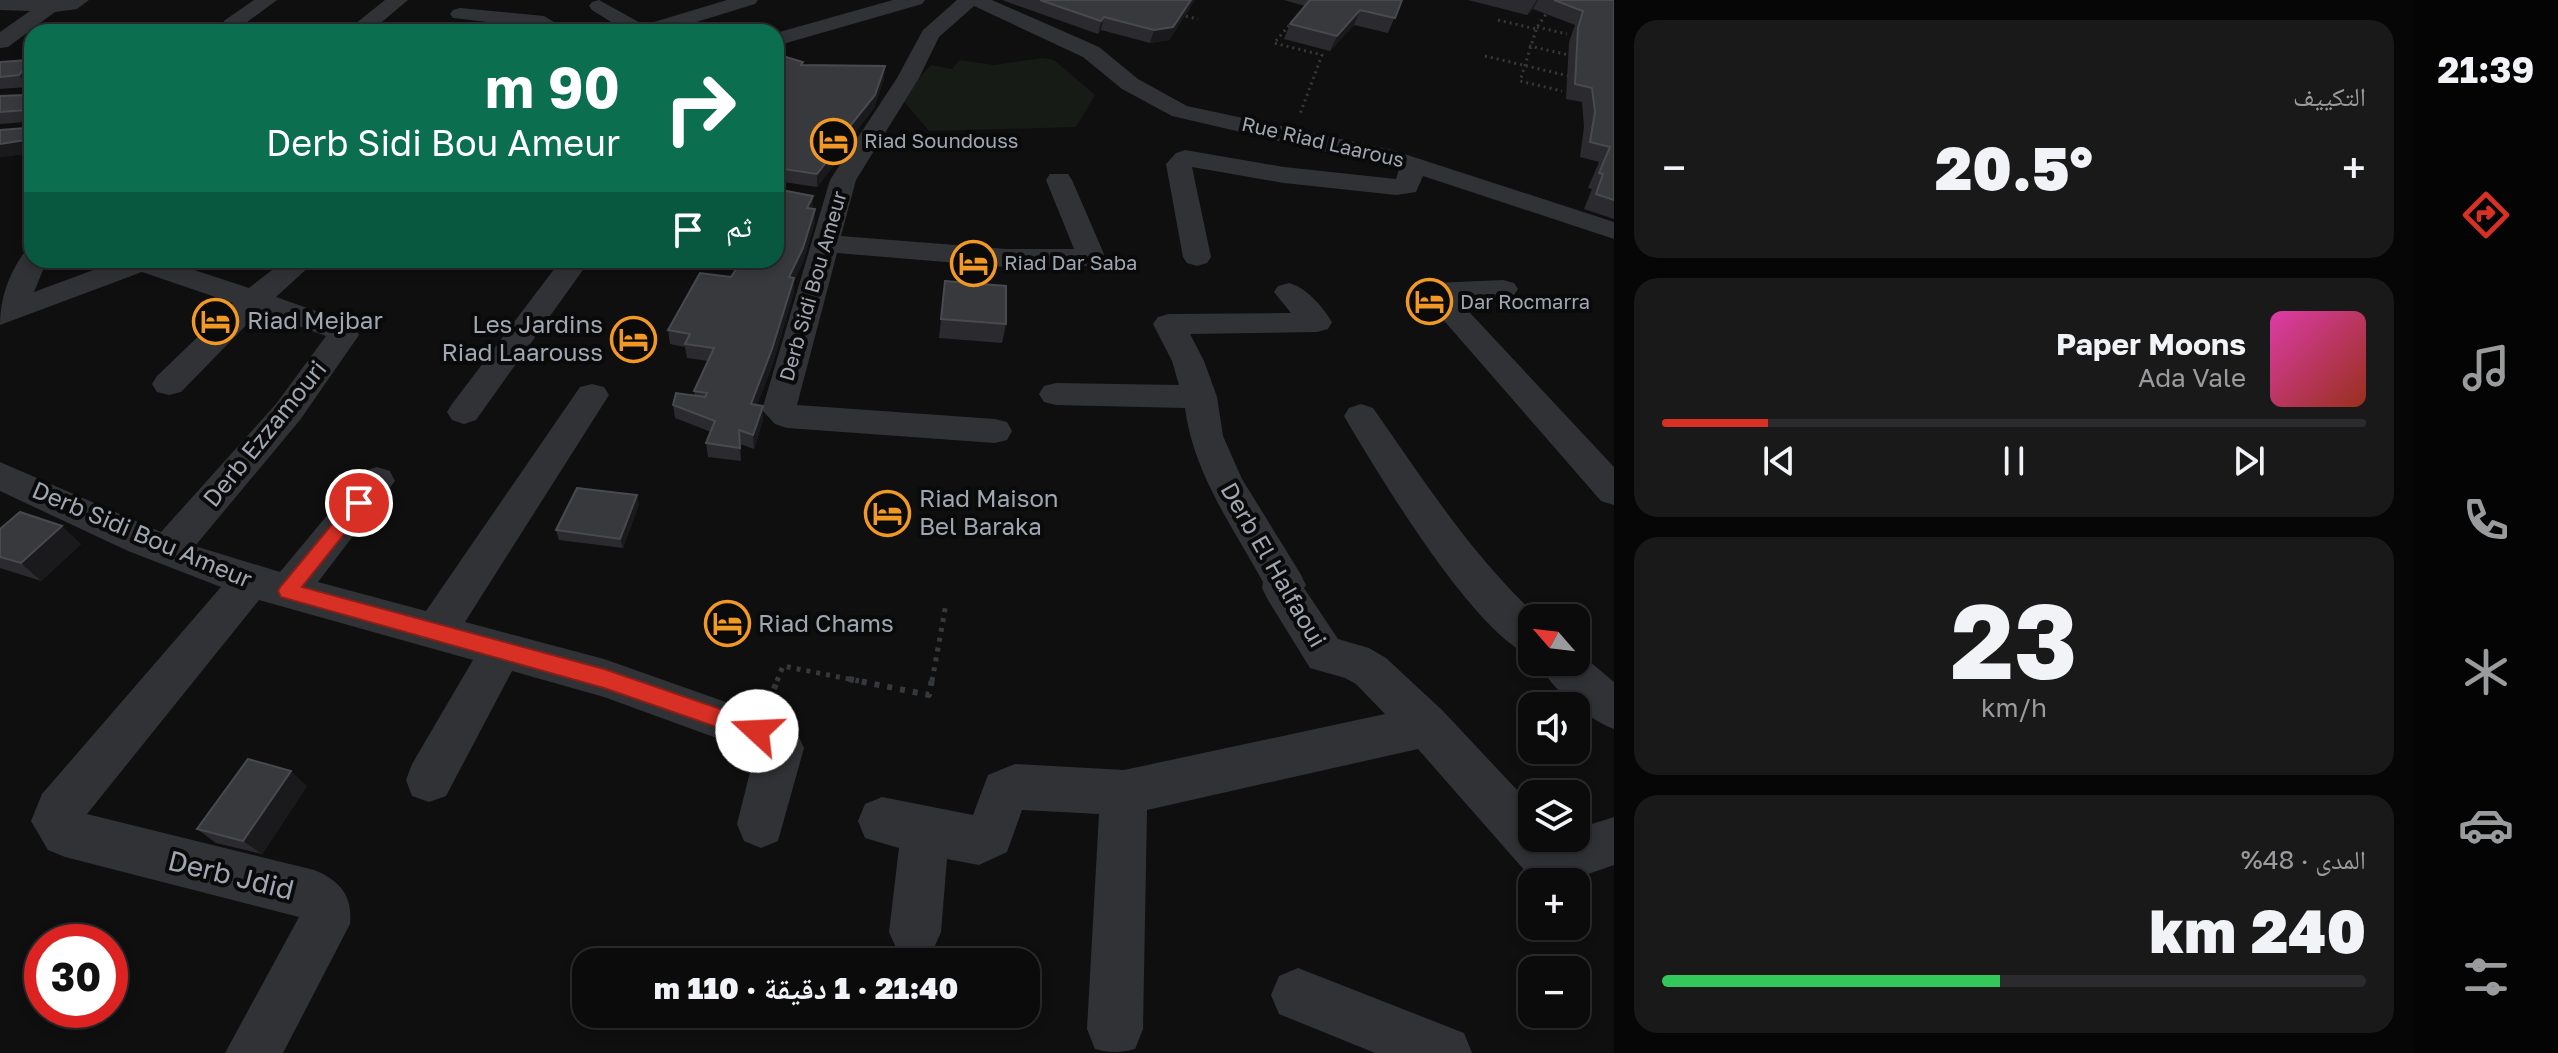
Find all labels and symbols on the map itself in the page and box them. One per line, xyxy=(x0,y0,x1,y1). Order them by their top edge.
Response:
street label: Rue Riad Laarous xyxy=(1240,111,1407,171)
hotel icon: Riad Soundouss xyxy=(809,117,857,165)
place label: Riad Soundouss xyxy=(864,128,1018,152)
street label: Derb Sidi Bou Ameur xyxy=(773,188,851,384)
hotel icon: Riad Dar Saba xyxy=(949,239,997,287)
place label: Riad Dar Saba xyxy=(1004,250,1137,274)
hotel icon: Dar Rocmarra xyxy=(1405,278,1453,326)
place label: Dar Rocmarra xyxy=(1460,289,1590,313)
hotel icon: Riad Mejbar xyxy=(192,297,240,345)
place label: Riad Mejbar xyxy=(247,305,383,334)
place label: Les Jardins Riad Laarouss xyxy=(441,309,603,366)
hotel icon: Les Jardins Riad Laarouss xyxy=(610,315,658,363)
street label: Derb Ezzamouri xyxy=(196,354,332,512)
pin xyxy=(325,469,393,537)
street label: Derb Sidi Bou Ameur xyxy=(28,474,257,593)
street label: Derb El Halfaoui xyxy=(1215,477,1333,652)
place label: Riad Maison Bel Baraka xyxy=(919,483,1059,540)
hotel icon: Riad Maison Bel Baraka xyxy=(864,489,912,537)
hotel icon: Riad Chams xyxy=(703,600,751,648)
north arrow xyxy=(1518,604,1590,676)
place label: Riad Chams xyxy=(758,608,894,637)
position arrow xyxy=(715,689,799,773)
street label: Derb Jdid xyxy=(165,843,297,906)
speed limit sign: 30 xyxy=(24,924,128,1028)

